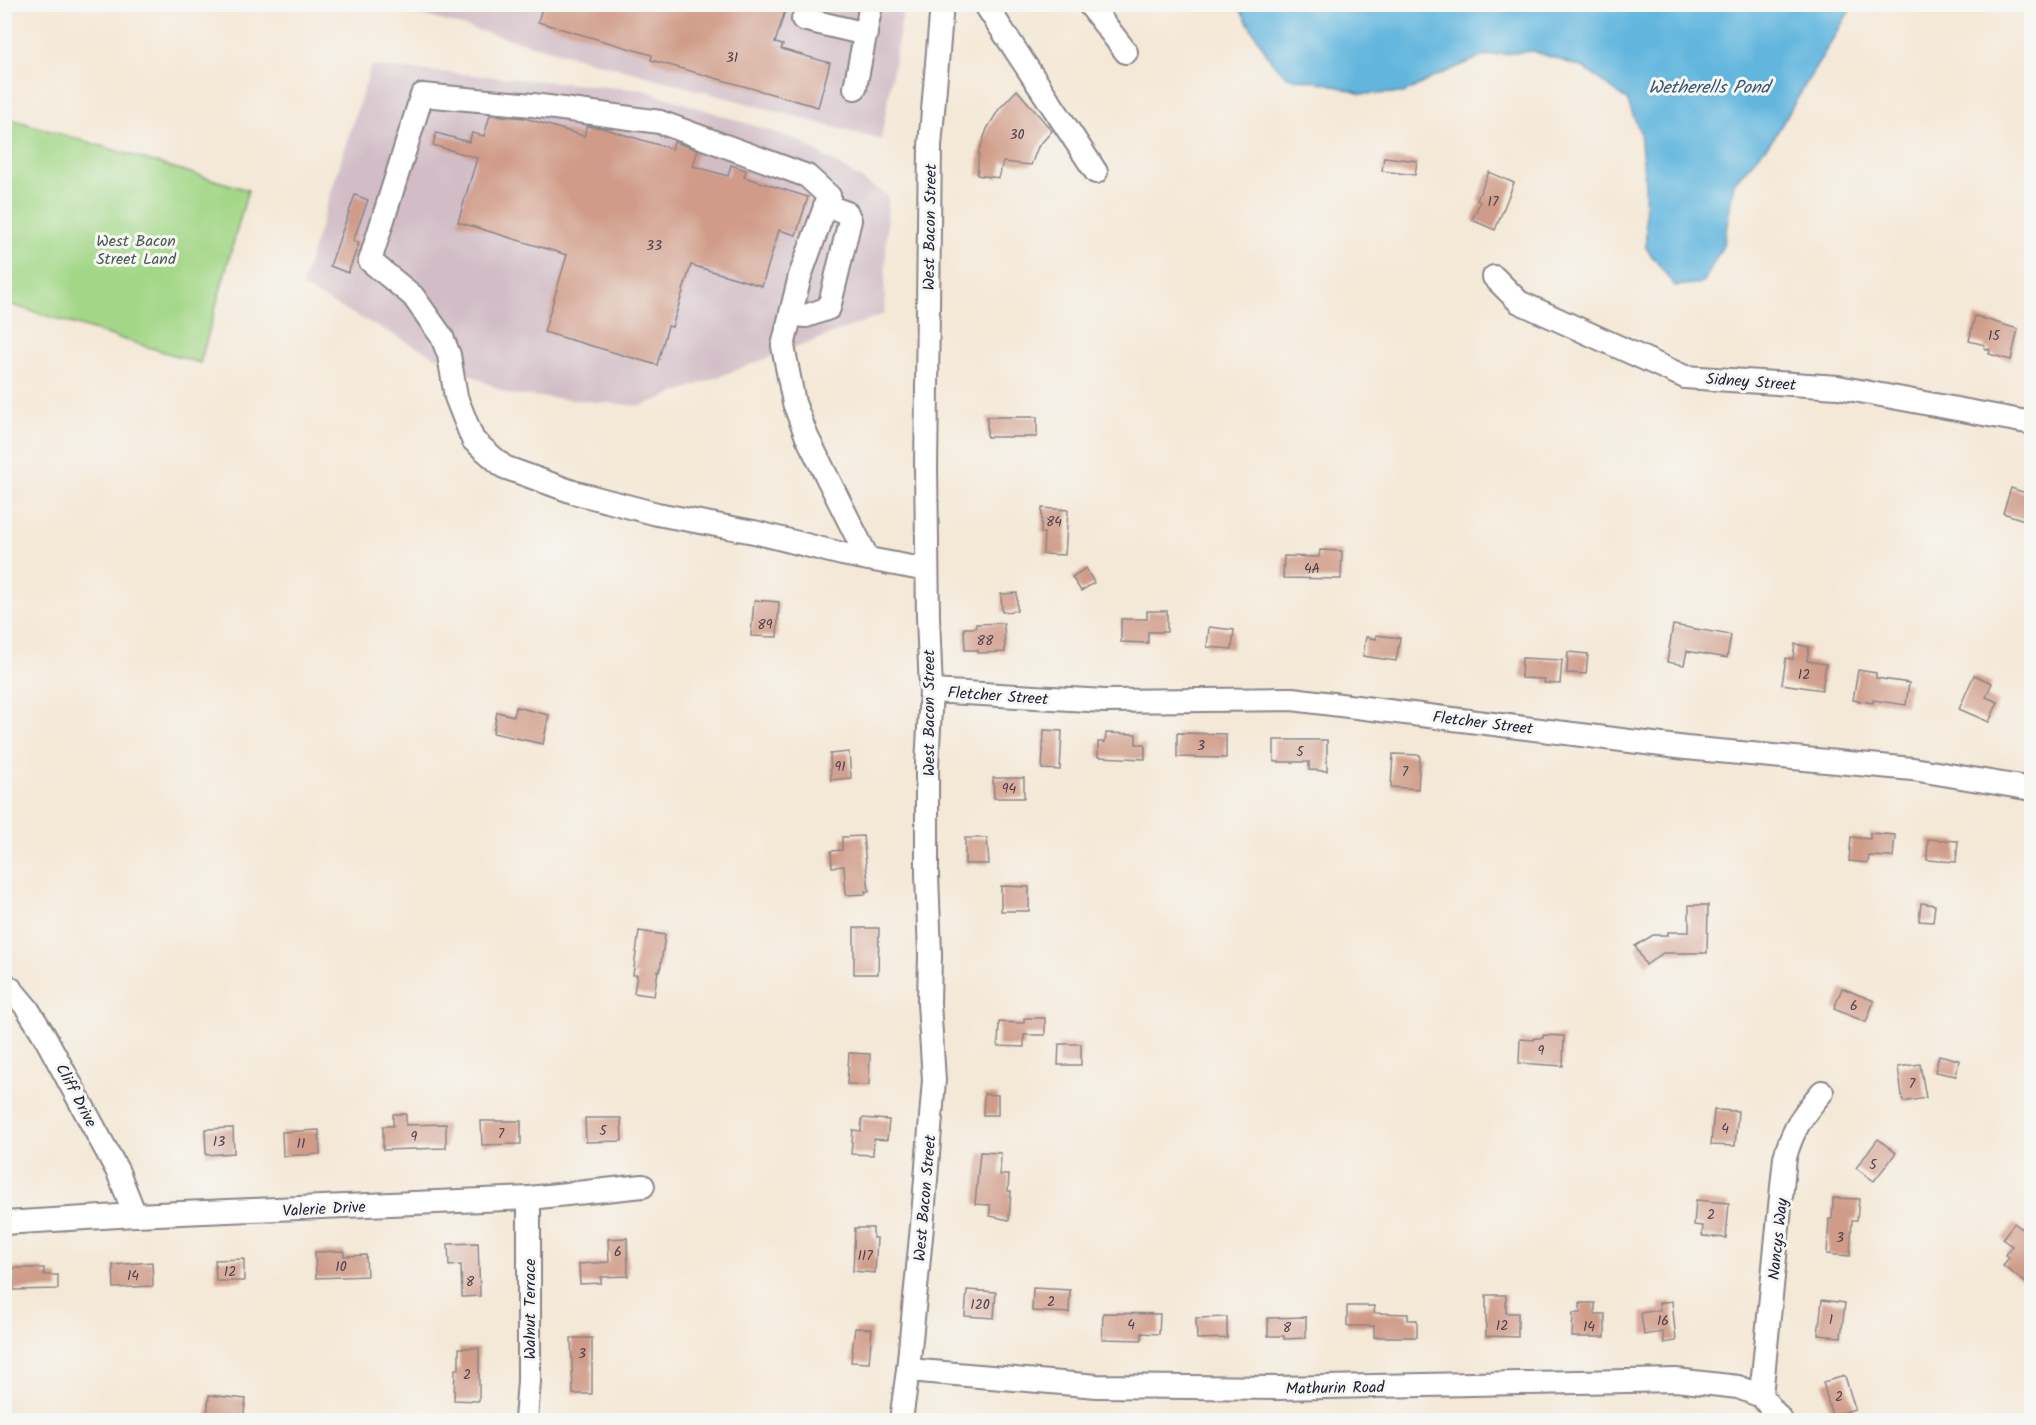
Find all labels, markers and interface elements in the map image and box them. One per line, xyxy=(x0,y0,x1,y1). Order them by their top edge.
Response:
house number: 31 xyxy=(726,47,738,69)
water label: Wetherells Pond xyxy=(1648,74,1774,103)
house number: 30 xyxy=(1010,124,1025,146)
street label: West Bacon Street xyxy=(917,163,944,291)
house number: 17 xyxy=(1488,191,1499,213)
park label: West Bacon Street Land xyxy=(96,229,177,272)
house number: 33 xyxy=(646,235,662,257)
house number: 15 xyxy=(1988,325,2001,347)
street label: Sidney Street xyxy=(1705,367,1798,398)
house number: 84 xyxy=(1046,511,1062,533)
house number: 4A xyxy=(1304,558,1320,580)
house number: 89 xyxy=(757,614,773,636)
house number: 88 xyxy=(977,630,994,652)
street label: West Bacon Street xyxy=(917,649,942,776)
house number: 12 xyxy=(1798,664,1810,686)
street label: Fletcher Street xyxy=(947,681,1050,713)
street label: Fletcher Street xyxy=(1431,705,1535,742)
house number: 3 xyxy=(1197,735,1205,757)
house number: 5 xyxy=(1296,741,1305,763)
house number: 91 xyxy=(834,756,846,778)
house number: 7 xyxy=(1402,761,1409,783)
house number: 94 xyxy=(1002,778,1017,800)
house number: 6 xyxy=(1850,995,1858,1017)
house number: 9 xyxy=(1538,1040,1545,1062)
street label: Cliff Drive xyxy=(48,1059,103,1132)
house number: 7 xyxy=(1909,1073,1916,1095)
house number: 4 xyxy=(1721,1118,1729,1140)
house number: 5 xyxy=(599,1120,608,1142)
house number: 7 xyxy=(498,1123,505,1145)
house number: 9 xyxy=(411,1126,418,1148)
house number: 13 xyxy=(213,1131,225,1153)
house number: 11 xyxy=(297,1133,305,1155)
street label: West Bacon Street xyxy=(908,1133,944,1262)
house number: 5 xyxy=(1869,1154,1878,1176)
street label: Valerie Drive xyxy=(282,1195,366,1224)
street label: Nancys Way xyxy=(1762,1196,1795,1281)
house number: 2 xyxy=(1707,1204,1715,1226)
house number: 3 xyxy=(1836,1227,1844,1249)
house number: 6 xyxy=(614,1241,622,1263)
house number: 117 xyxy=(857,1245,873,1267)
house number: 10 xyxy=(335,1256,347,1278)
street label: Walnut Terrace xyxy=(518,1259,543,1359)
house number: 12 xyxy=(224,1261,236,1283)
house number: 14 xyxy=(127,1265,139,1287)
house number: 8 xyxy=(466,1271,475,1293)
house number: 2 xyxy=(1047,1291,1055,1313)
house number: 120 xyxy=(970,1294,990,1316)
house number: 1 xyxy=(1829,1309,1833,1331)
house number: 16 xyxy=(1657,1310,1669,1332)
house number: 4 xyxy=(1127,1314,1135,1336)
house number: 12 xyxy=(1496,1315,1508,1337)
house number: 14 xyxy=(1583,1316,1595,1338)
house number: 8 xyxy=(1283,1317,1292,1339)
house number: 3 xyxy=(578,1343,586,1365)
house number: 2 xyxy=(463,1364,471,1386)
street label: Mathurin Road xyxy=(1285,1375,1386,1402)
house number: 2 xyxy=(1835,1386,1843,1408)

